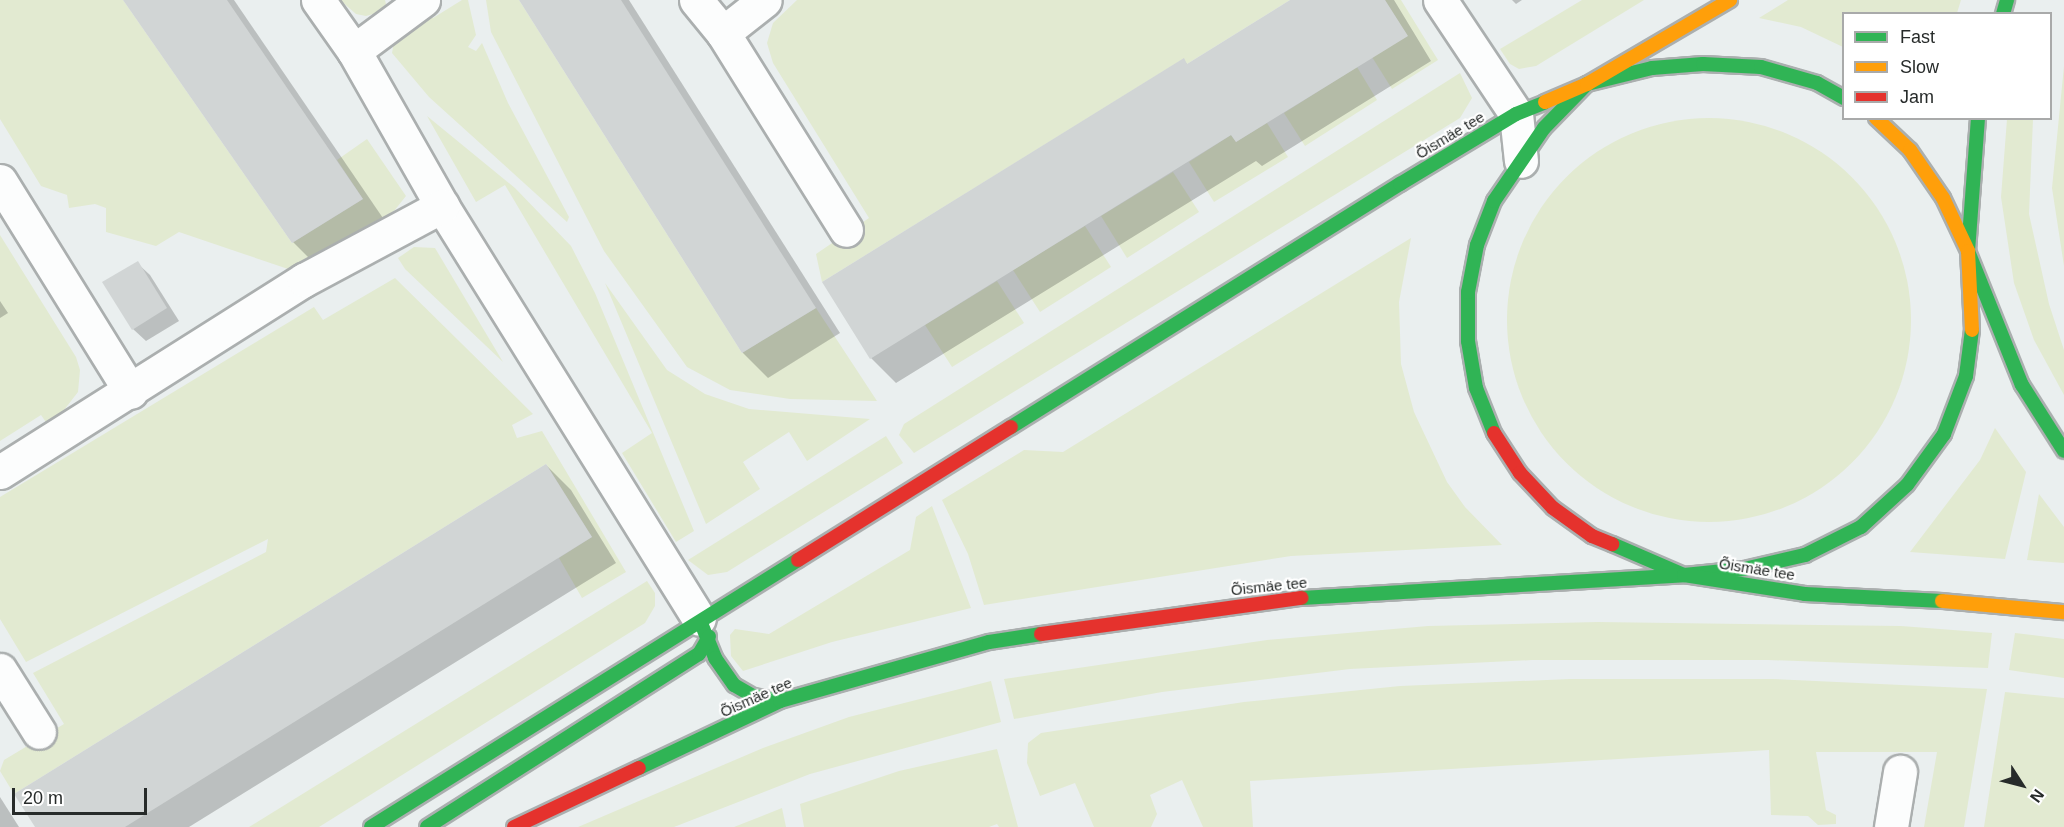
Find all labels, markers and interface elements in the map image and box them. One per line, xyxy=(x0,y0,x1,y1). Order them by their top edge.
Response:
legend xyxy=(1842,12,2052,120)
text: Fast xyxy=(1900,27,1935,47)
text: Slow xyxy=(1900,57,1939,77)
text: Jam xyxy=(1900,87,1934,107)
street label: Õismäe tee xyxy=(1412,108,1488,162)
street label: Õismäe tee xyxy=(1718,554,1796,584)
street label: Õismäe tee xyxy=(1230,573,1308,599)
street label: Õismäe tee xyxy=(717,673,795,721)
north arrow xyxy=(1992,755,2052,815)
scale bar xyxy=(15,776,150,814)
text: N xyxy=(2027,786,2047,806)
text: 20 m xyxy=(23,788,63,808)

